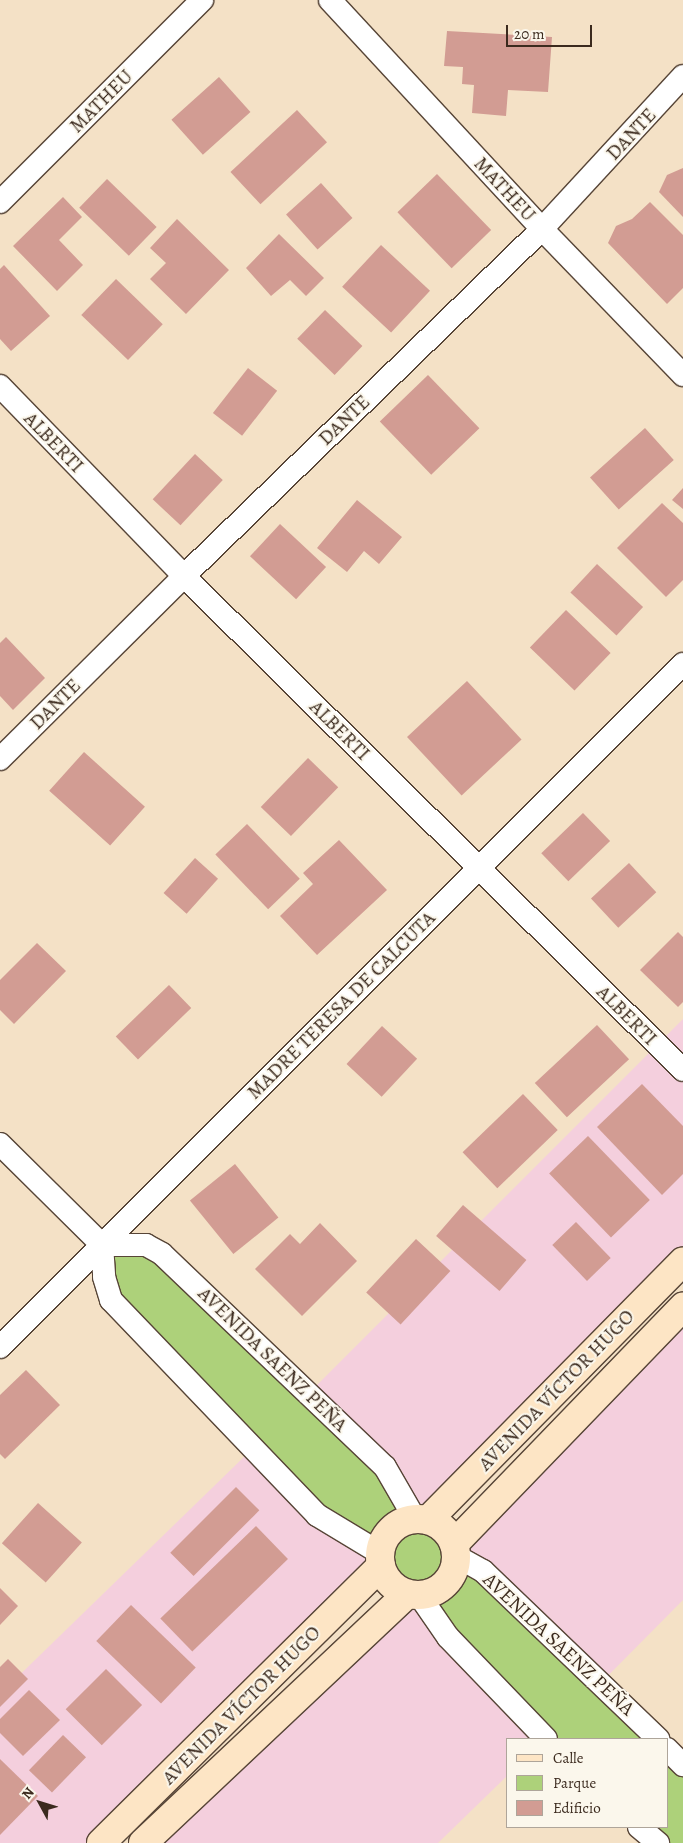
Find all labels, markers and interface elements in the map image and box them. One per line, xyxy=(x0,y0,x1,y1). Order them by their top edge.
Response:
scale bar xyxy=(508,15,594,47)
text: 20 m xyxy=(514,24,545,44)
street label: MATHEU xyxy=(64,64,138,138)
street label: DANTE xyxy=(601,103,661,165)
street label: MATHEU xyxy=(469,152,541,226)
street label: DANTE xyxy=(313,390,375,450)
street label: ALBERTI xyxy=(19,406,89,478)
street label: DANTE xyxy=(25,674,85,734)
street label: ALBERTI xyxy=(305,695,375,765)
street label: MADRE TERESA DE CALCUTA xyxy=(242,906,440,1104)
street label: ALBERTI xyxy=(592,980,662,1050)
street label: AVENIDA SAENZ PEÑA xyxy=(193,1281,353,1437)
street label: AVENIDA VÍCTOR HUGO xyxy=(473,1305,639,1475)
street label: AVENIDA SAENZ PEÑA xyxy=(478,1568,640,1720)
street label: AVENIDA VÍCTOR HUGO xyxy=(157,1621,325,1789)
legend xyxy=(506,1738,668,1828)
text: Calle xyxy=(553,1748,583,1768)
text: Parque xyxy=(553,1773,596,1793)
north arrow xyxy=(15,1778,65,1828)
text: N xyxy=(17,1783,39,1803)
text: Edificio xyxy=(553,1798,601,1818)

